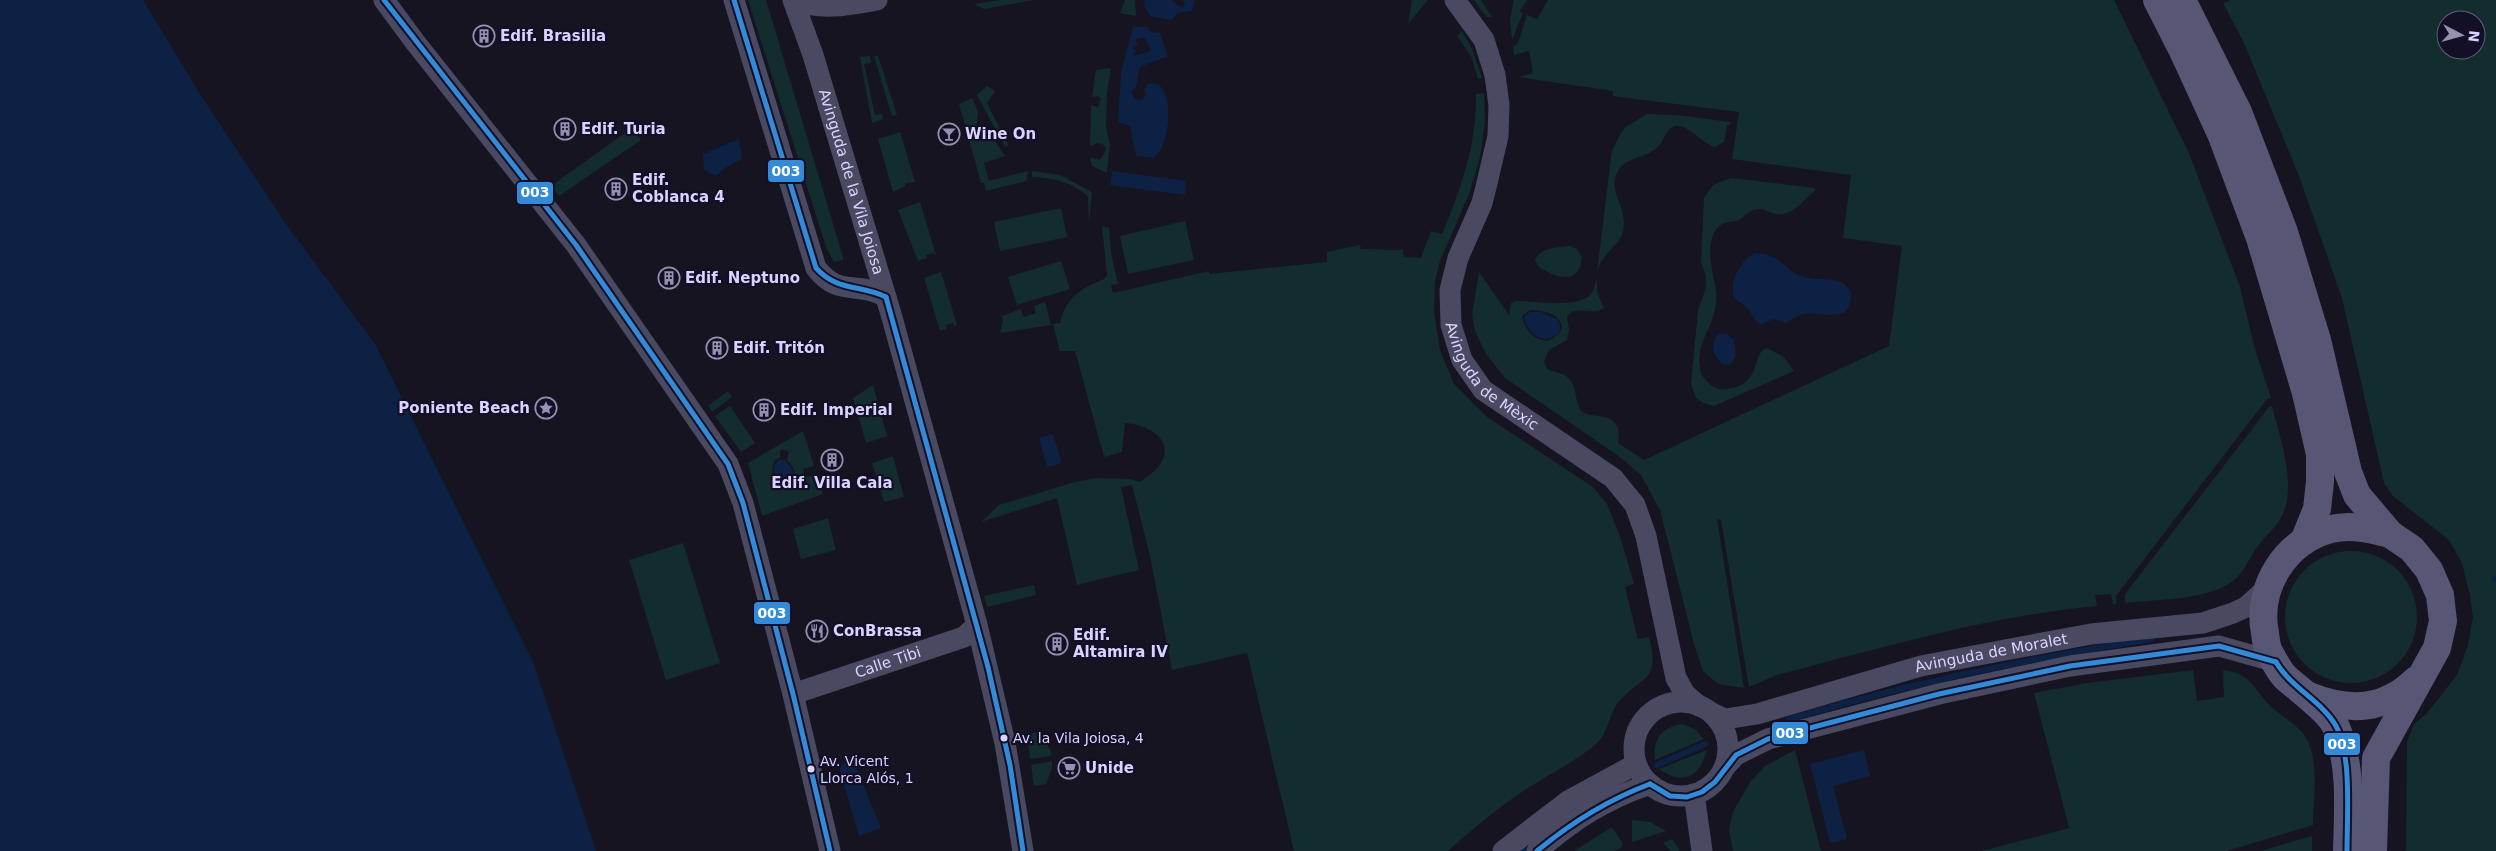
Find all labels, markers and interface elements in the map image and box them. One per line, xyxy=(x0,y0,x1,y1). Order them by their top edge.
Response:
north arrow xyxy=(2436,10,2486,60)
building icon: Edif. Brasilia xyxy=(472,24,496,48)
place label: Edif. Brasilia xyxy=(500,27,606,45)
text: N xyxy=(2465,30,2482,43)
street label: Avinguda de la Vila Joiosa xyxy=(815,87,888,277)
building icon: Edif. Turia xyxy=(553,117,577,141)
place label: Edif. Turia xyxy=(581,120,666,138)
bar icon: Wine On xyxy=(937,122,961,146)
place label: Wine On xyxy=(965,125,1036,143)
line badge: 003 xyxy=(767,159,805,183)
text: 003 xyxy=(771,163,801,179)
place label: Edif. Coblanca 4 xyxy=(632,171,725,206)
building icon: Edif. Coblanca 4 xyxy=(604,177,628,201)
line badge: 003 xyxy=(516,181,554,205)
text: 003 xyxy=(520,184,550,200)
building icon: Edif. Neptuno xyxy=(657,266,681,290)
place label: Edif. Neptuno xyxy=(685,269,800,287)
street label: Avinguda de Mèxic xyxy=(1442,320,1542,434)
building icon: Edif. Tritón xyxy=(705,336,729,360)
place label: Edif. Tritón xyxy=(733,339,825,357)
place icon: Poniente Beach xyxy=(534,396,558,420)
building icon: Edif. Imperial xyxy=(752,398,776,422)
place label: Poniente Beach xyxy=(398,399,530,417)
place label: Edif. Imperial xyxy=(780,401,893,419)
building icon: Edif. Villa Cala xyxy=(820,448,844,472)
place label: Edif. Villa Cala xyxy=(771,474,893,492)
line badge: 003 xyxy=(753,601,791,625)
text: 003 xyxy=(757,605,787,621)
restaurant icon: ConBrassa xyxy=(805,619,829,643)
place label: ConBrassa xyxy=(833,622,922,640)
place label: Edif. Altamira IV xyxy=(1073,626,1168,661)
street label: Avinguda de Moralet xyxy=(1913,630,2069,676)
building icon: Edif. Altamira IV xyxy=(1045,632,1069,656)
street label: Calle Tibi xyxy=(852,643,923,682)
line badge: 003 xyxy=(1771,721,1809,745)
text: 003 xyxy=(1775,725,1805,741)
place label: Av. la Vila Joiosa, 4 xyxy=(1013,730,1144,746)
line badge: 003 xyxy=(2323,732,2361,756)
marker: Av. la Vila Joiosa, 4 xyxy=(999,733,1009,743)
text: 003 xyxy=(2327,736,2357,752)
place label: Av. Vicent Llorca Alós, 1 xyxy=(820,753,914,786)
supermarket icon: Unide xyxy=(1057,756,1081,780)
place label: Unide xyxy=(1085,759,1134,777)
marker: Av. Vicent Llorca Alós, 1 xyxy=(806,764,816,774)

